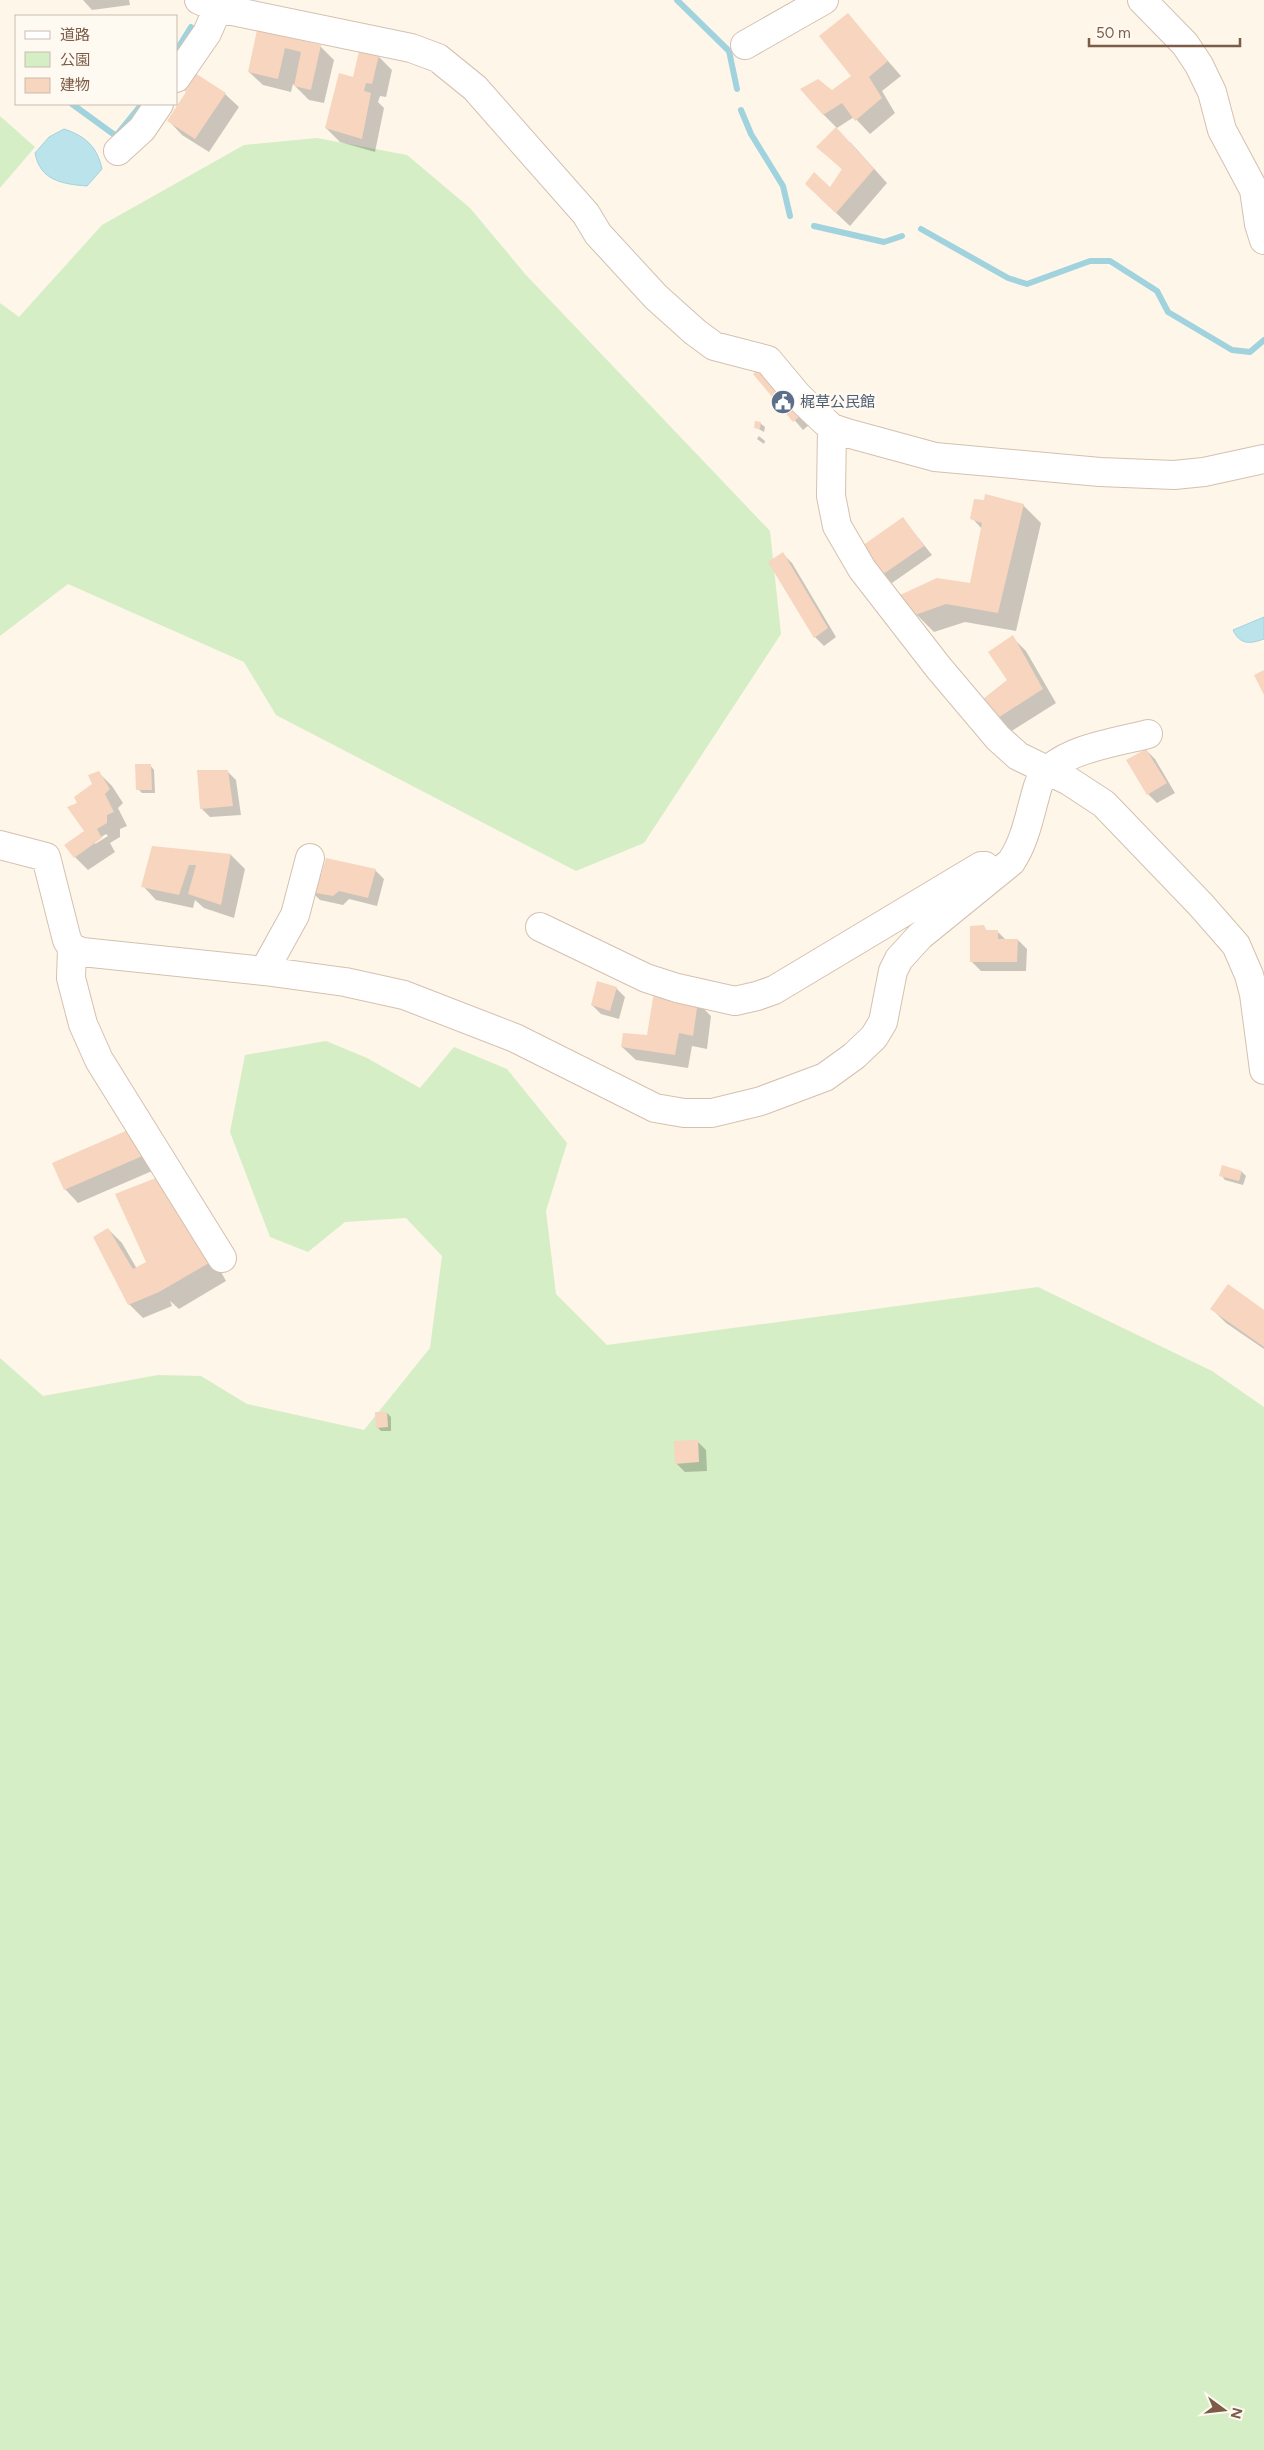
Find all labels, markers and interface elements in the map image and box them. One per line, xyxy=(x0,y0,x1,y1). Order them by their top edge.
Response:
legend xyxy=(15,15,178,105)
scale bar xyxy=(1089,15,1240,47)
text: 50 m xyxy=(1096,24,1131,42)
text: 道路 xyxy=(60,26,90,44)
text: 公園 xyxy=(60,51,90,69)
text: 建物 xyxy=(60,76,90,94)
public building icon: 梶草公民館 xyxy=(770,389,796,415)
place label: 梶草公民館 xyxy=(800,393,875,411)
north arrow xyxy=(1199,2385,1249,2435)
text: N xyxy=(1226,2406,1246,2421)

